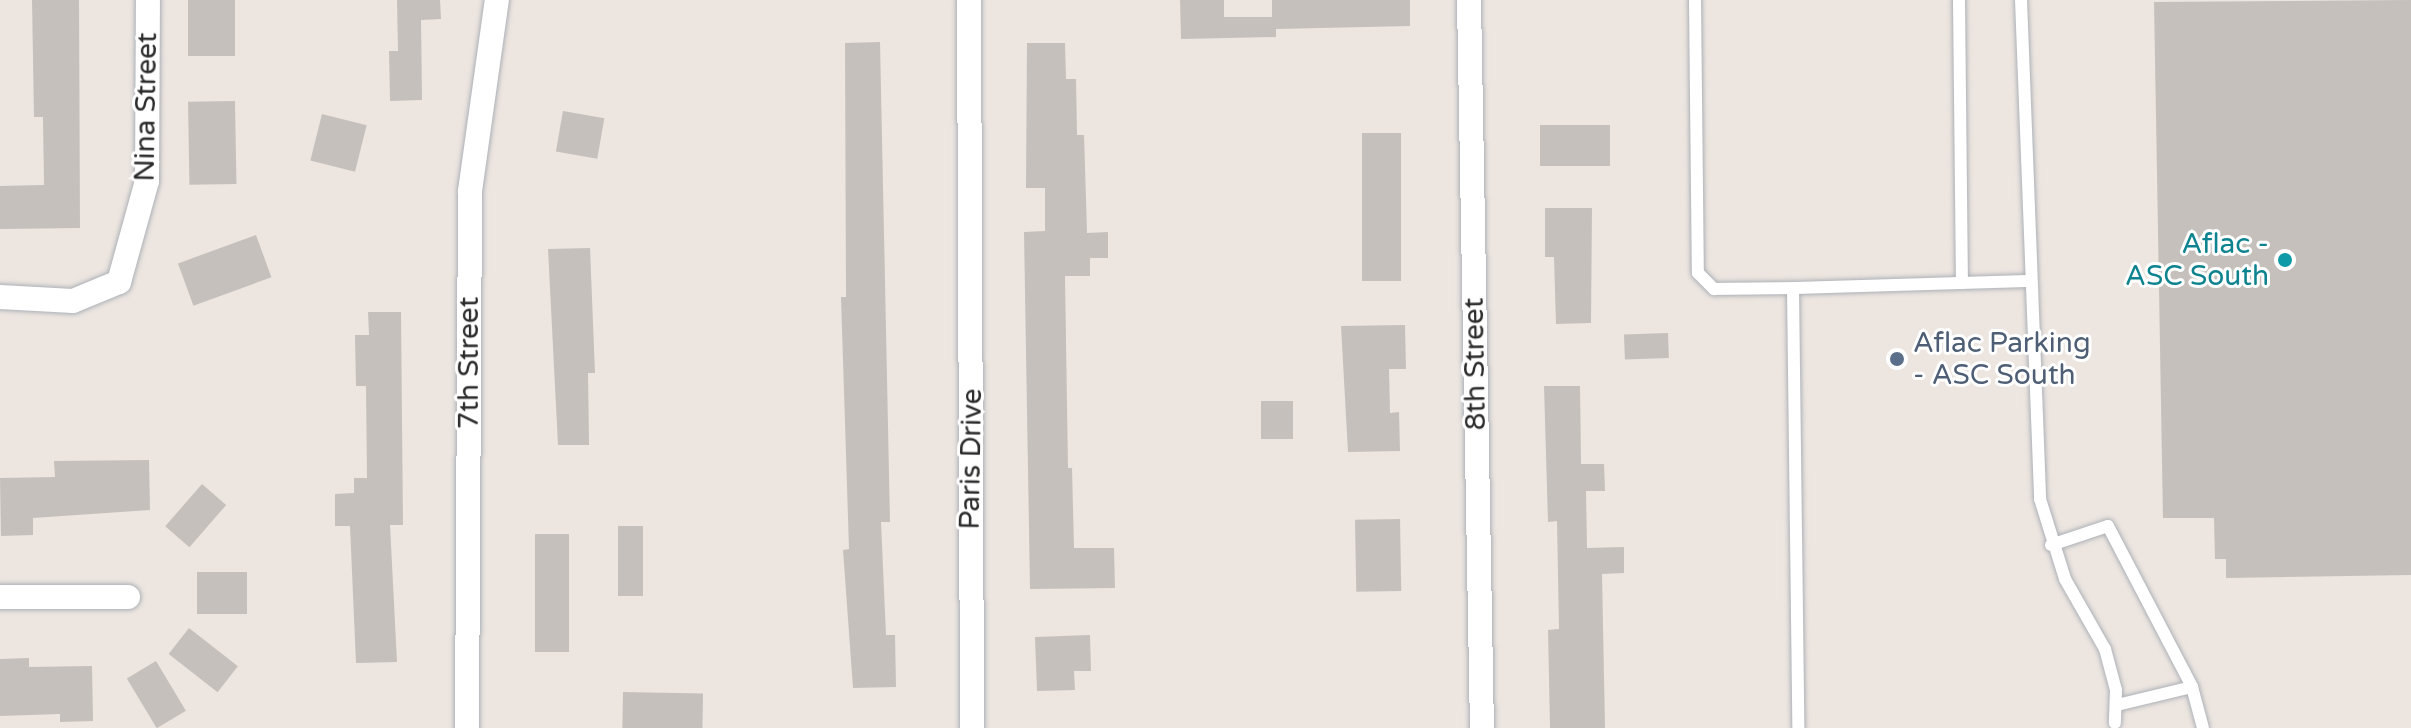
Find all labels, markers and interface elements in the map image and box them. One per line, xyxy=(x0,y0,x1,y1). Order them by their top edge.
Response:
street label: Nina Street xyxy=(128,32,164,182)
place label: Aflac - ASC South xyxy=(2125,227,2269,293)
marker: Aflac - ASC South xyxy=(2276,251,2294,269)
street label: 7th Street xyxy=(452,297,486,429)
street label: 8th Street xyxy=(1457,297,1493,431)
place label: Aflac Parking - ASC South xyxy=(1913,326,2091,392)
marker: Aflac Parking - ASC South xyxy=(1888,350,1906,368)
street label: Paris Drive xyxy=(953,388,989,530)

